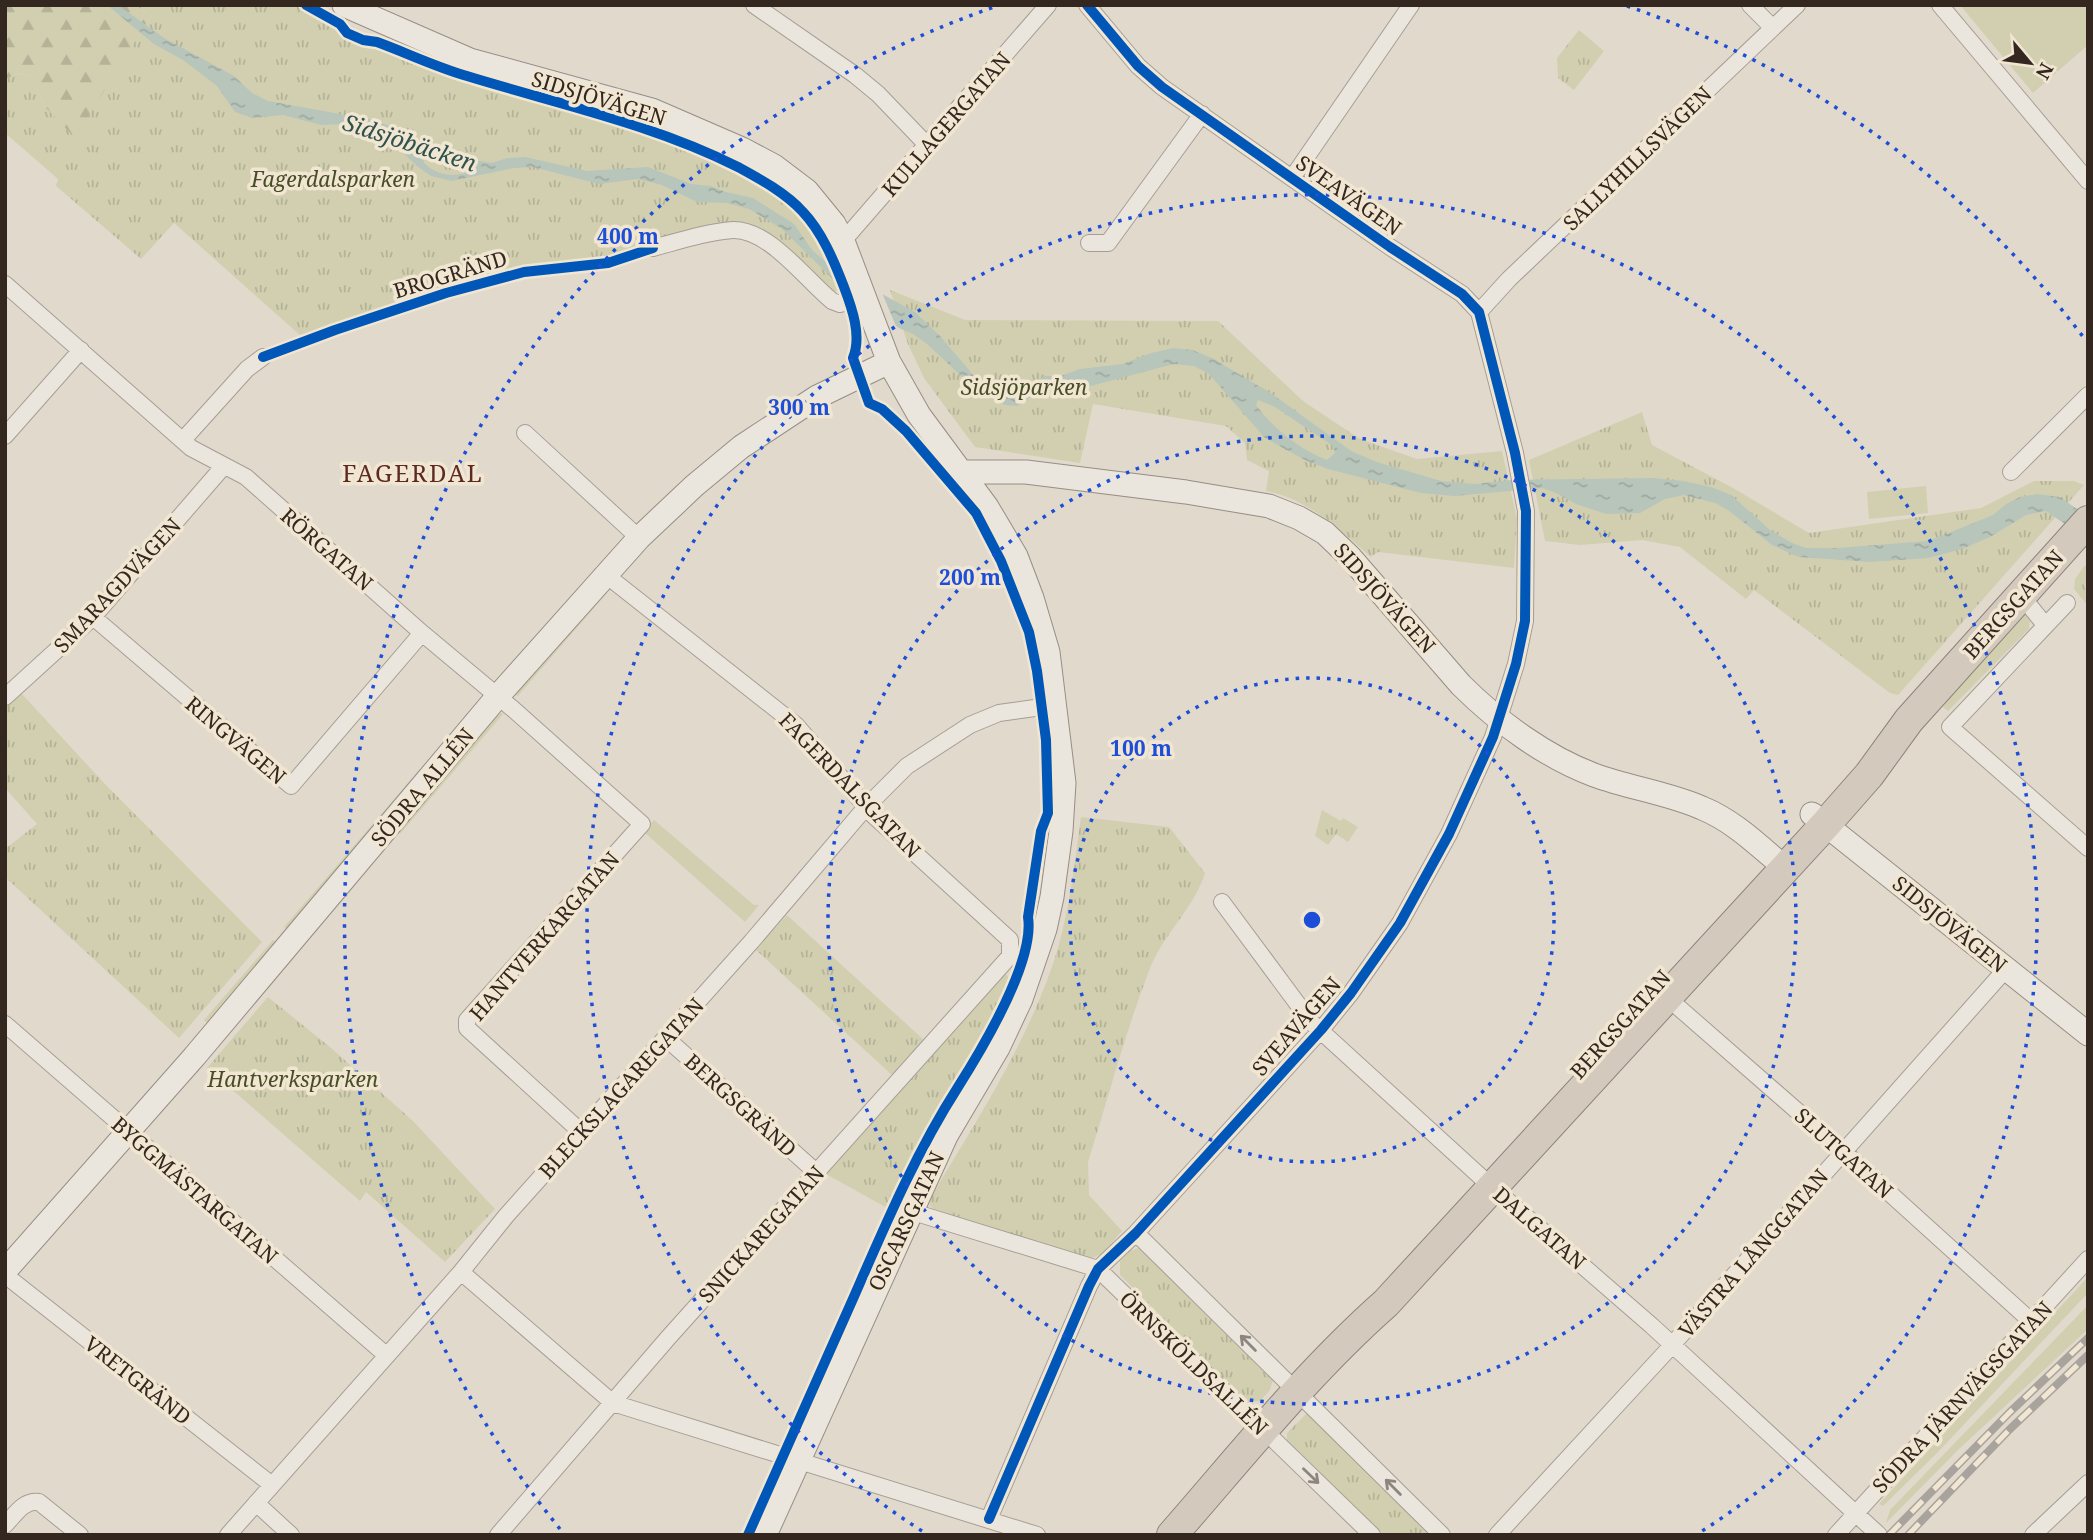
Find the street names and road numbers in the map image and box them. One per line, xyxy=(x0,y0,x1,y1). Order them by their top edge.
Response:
street label: KULLAGERGATAN xyxy=(875,46,1017,202)
street label: SIDSJÖVÄGEN xyxy=(528,64,670,132)
street label: SALLYHILLSVÄGEN xyxy=(1557,80,1717,236)
street label: SVEAVÄGEN xyxy=(1291,148,1407,242)
street label: BROGRÄND xyxy=(390,243,510,305)
street label: RÖRGATAN xyxy=(275,501,379,597)
street label: SMARAGDVÄGEN xyxy=(47,511,187,659)
street label: SIDSJÖVÄGEN xyxy=(1328,537,1442,659)
street label: BERGSGATAN xyxy=(1957,544,2069,664)
street label: RINGVÄGEN xyxy=(180,690,292,790)
street label: FAGERDALSGATAN xyxy=(773,706,927,864)
street label: SÖDRA ALLÉN xyxy=(364,722,480,852)
street label: HANTVERKARGATAN xyxy=(463,846,625,1026)
street label: SIDSJÖVÄGEN xyxy=(1887,869,2013,979)
street label: BERGSGATAN xyxy=(1564,964,1676,1084)
street label: SVEAVÄGEN xyxy=(1245,971,1347,1081)
street label: BLECKSLAGAREGATAN xyxy=(532,992,710,1184)
street label: BERGSGRÄND xyxy=(679,1047,803,1163)
street label: SLUTGATAN xyxy=(1789,1101,1899,1205)
street label: BYGGMÄSTARGATAN xyxy=(106,1110,284,1270)
street label: OSCARSGATAN xyxy=(861,1147,951,1295)
street label: SNICKAREGATAN xyxy=(692,1159,830,1309)
street label: VÄSTRA LÅNGGATAN xyxy=(1672,1163,1834,1343)
street label: DALGATAN xyxy=(1488,1180,1592,1276)
street label: ÖRNSKÖLDSALLÉN xyxy=(1114,1285,1274,1441)
street label: SÖDRA JÄRNVÄGSGATAN xyxy=(1866,1295,2058,1499)
street label: VRETGRÄND xyxy=(79,1329,197,1431)

